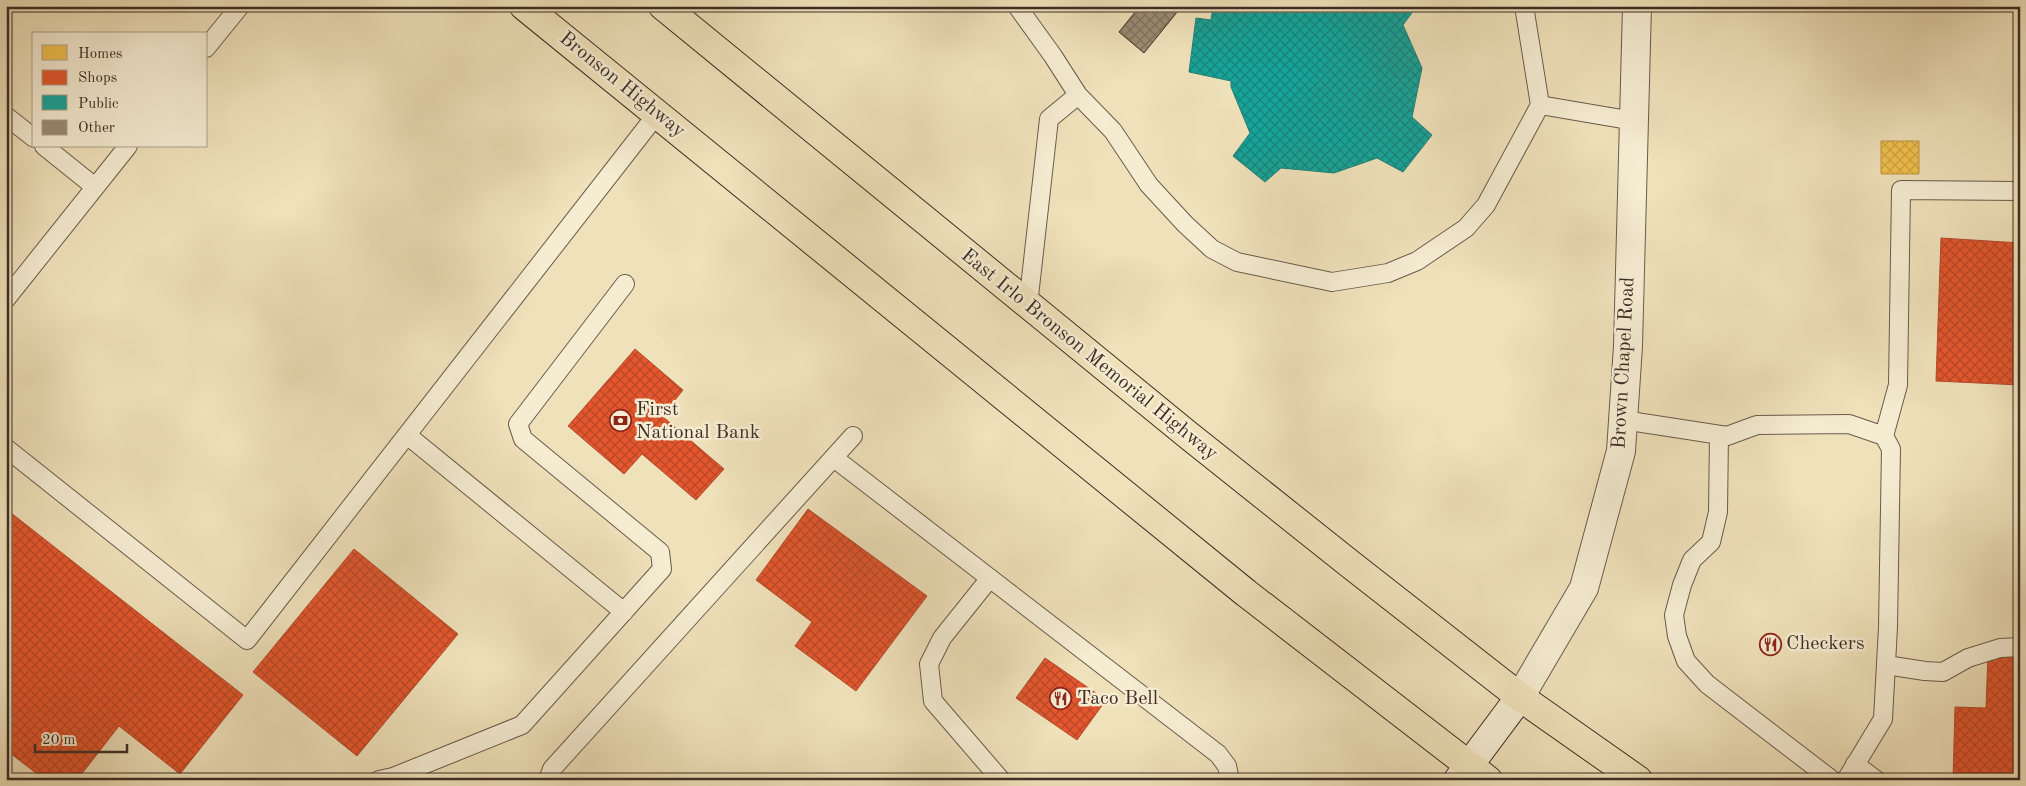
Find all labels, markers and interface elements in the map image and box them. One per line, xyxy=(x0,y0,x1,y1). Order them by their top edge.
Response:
street label: Bronson Highway xyxy=(555,28,689,142)
legend xyxy=(32,32,208,148)
text: Homes xyxy=(78,47,123,62)
text: Shops xyxy=(78,71,117,86)
text: Public xyxy=(78,97,119,112)
text: Other xyxy=(78,121,115,136)
street label: East Irlo Bronson Memorial Highway xyxy=(957,245,1221,465)
street label: Brown Chapel Road xyxy=(1609,276,1639,450)
place label: First National Bank xyxy=(636,400,760,443)
bank icon: First National Bank xyxy=(608,409,632,433)
restaurant icon: Checkers xyxy=(1758,632,1782,656)
place label: Checkers xyxy=(1786,634,1865,654)
restaurant icon: Taco Bell xyxy=(1049,687,1073,711)
place label: Taco Bell xyxy=(1077,689,1158,709)
scale bar xyxy=(35,721,128,753)
text: 20 m xyxy=(42,733,76,748)

